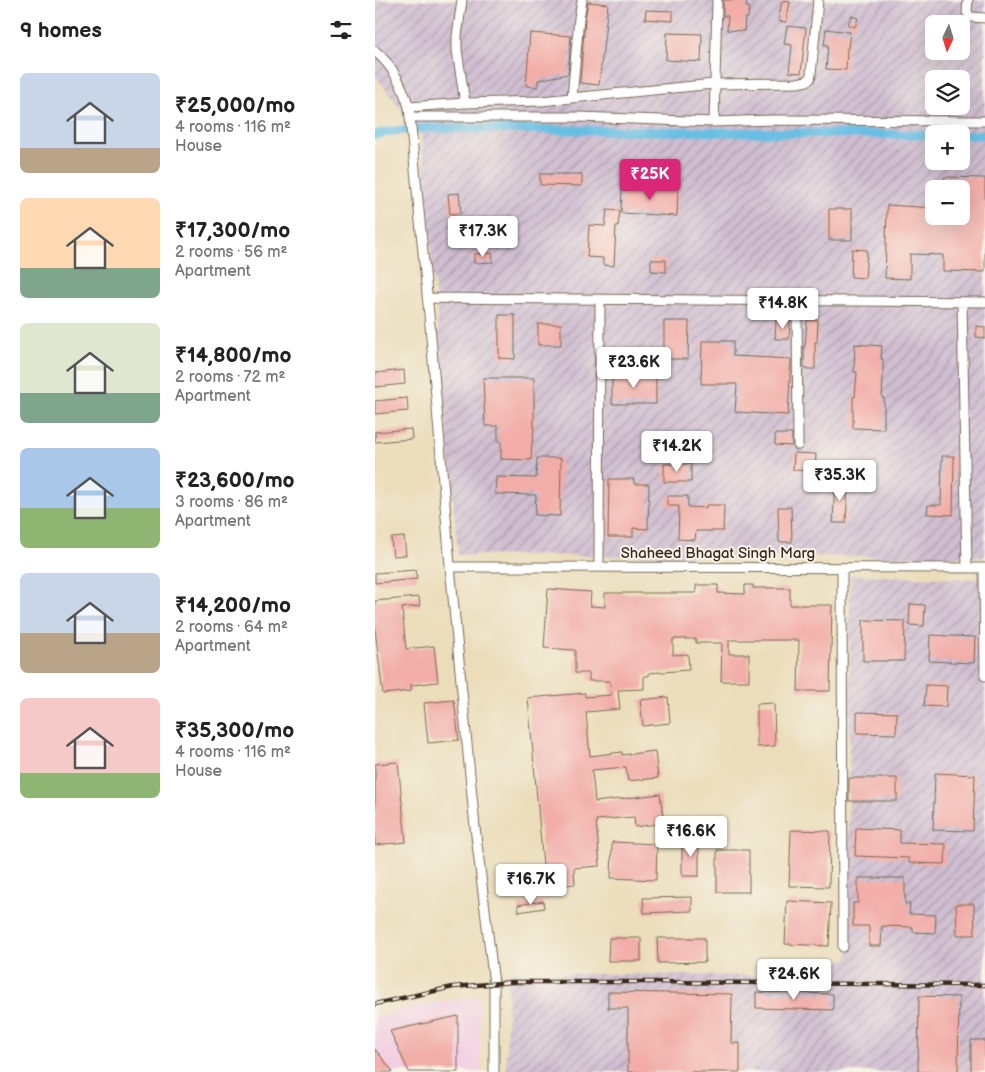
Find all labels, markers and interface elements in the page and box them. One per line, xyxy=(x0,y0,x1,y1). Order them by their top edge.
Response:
north arrow xyxy=(925,15,970,60)
map controls xyxy=(925,15,970,225)
icon: filters xyxy=(327,16,355,44)
text: 9 homes xyxy=(20,18,102,43)
button: layers xyxy=(925,70,970,115)
icon: home xyxy=(60,93,120,153)
text: ₹25,000/mo xyxy=(175,93,295,118)
text: 4 rooms · 116 m² xyxy=(175,118,291,137)
button: + xyxy=(925,125,970,170)
text: House xyxy=(175,137,222,156)
pin: ₹25K xyxy=(620,158,680,201)
text: ₹25K xyxy=(631,165,669,184)
button: − xyxy=(925,180,970,225)
pin: ₹17.3K xyxy=(442,216,524,258)
icon: home xyxy=(60,218,120,278)
text: ₹17,300/mo xyxy=(175,218,290,243)
text: ₹17.3K xyxy=(459,222,507,241)
text: 2 rooms · 56 m² xyxy=(175,243,287,262)
text: Apartment xyxy=(175,262,251,281)
pin: ₹14.8K xyxy=(742,288,824,330)
text: ₹14.8K xyxy=(758,294,808,313)
icon: home xyxy=(60,343,120,403)
text: ₹14,800/mo xyxy=(175,343,291,368)
pin: ₹23.6K xyxy=(593,346,675,389)
text: ₹23.6K xyxy=(608,353,660,372)
text: 2 rooms · 72 m² xyxy=(175,368,285,387)
text: Apartment xyxy=(175,387,251,406)
pin: ₹14.2K xyxy=(636,430,718,473)
text: ₹14.2K xyxy=(652,437,702,456)
pin: ₹35.3K xyxy=(799,460,881,502)
text: ₹35.3K xyxy=(814,466,866,485)
icon: home xyxy=(60,468,120,528)
text: ₹23,600/mo xyxy=(175,468,295,493)
text: 3 rooms · 86 m² xyxy=(175,493,288,512)
text: Apartment xyxy=(175,512,251,531)
street label: Shaheed Bhagat Singh Marg xyxy=(621,544,815,563)
icon: home xyxy=(60,593,120,653)
text: ₹14,200/mo xyxy=(175,593,291,618)
text: 2 rooms · 64 m² xyxy=(175,618,288,637)
text: Apartment xyxy=(175,637,251,656)
icon: home xyxy=(60,718,120,778)
text: ₹35,300/mo xyxy=(175,718,294,743)
text: 4 rooms · 116 m² xyxy=(175,743,291,762)
text: House xyxy=(175,762,222,781)
pin: ₹16.6K xyxy=(650,816,732,858)
text: ₹16.6K xyxy=(666,822,716,841)
pin: ₹16.7K xyxy=(490,864,572,906)
text: ₹16.7K xyxy=(507,870,555,889)
pin: ₹24.6K xyxy=(753,958,835,1001)
text: ₹24.6K xyxy=(768,965,820,984)

